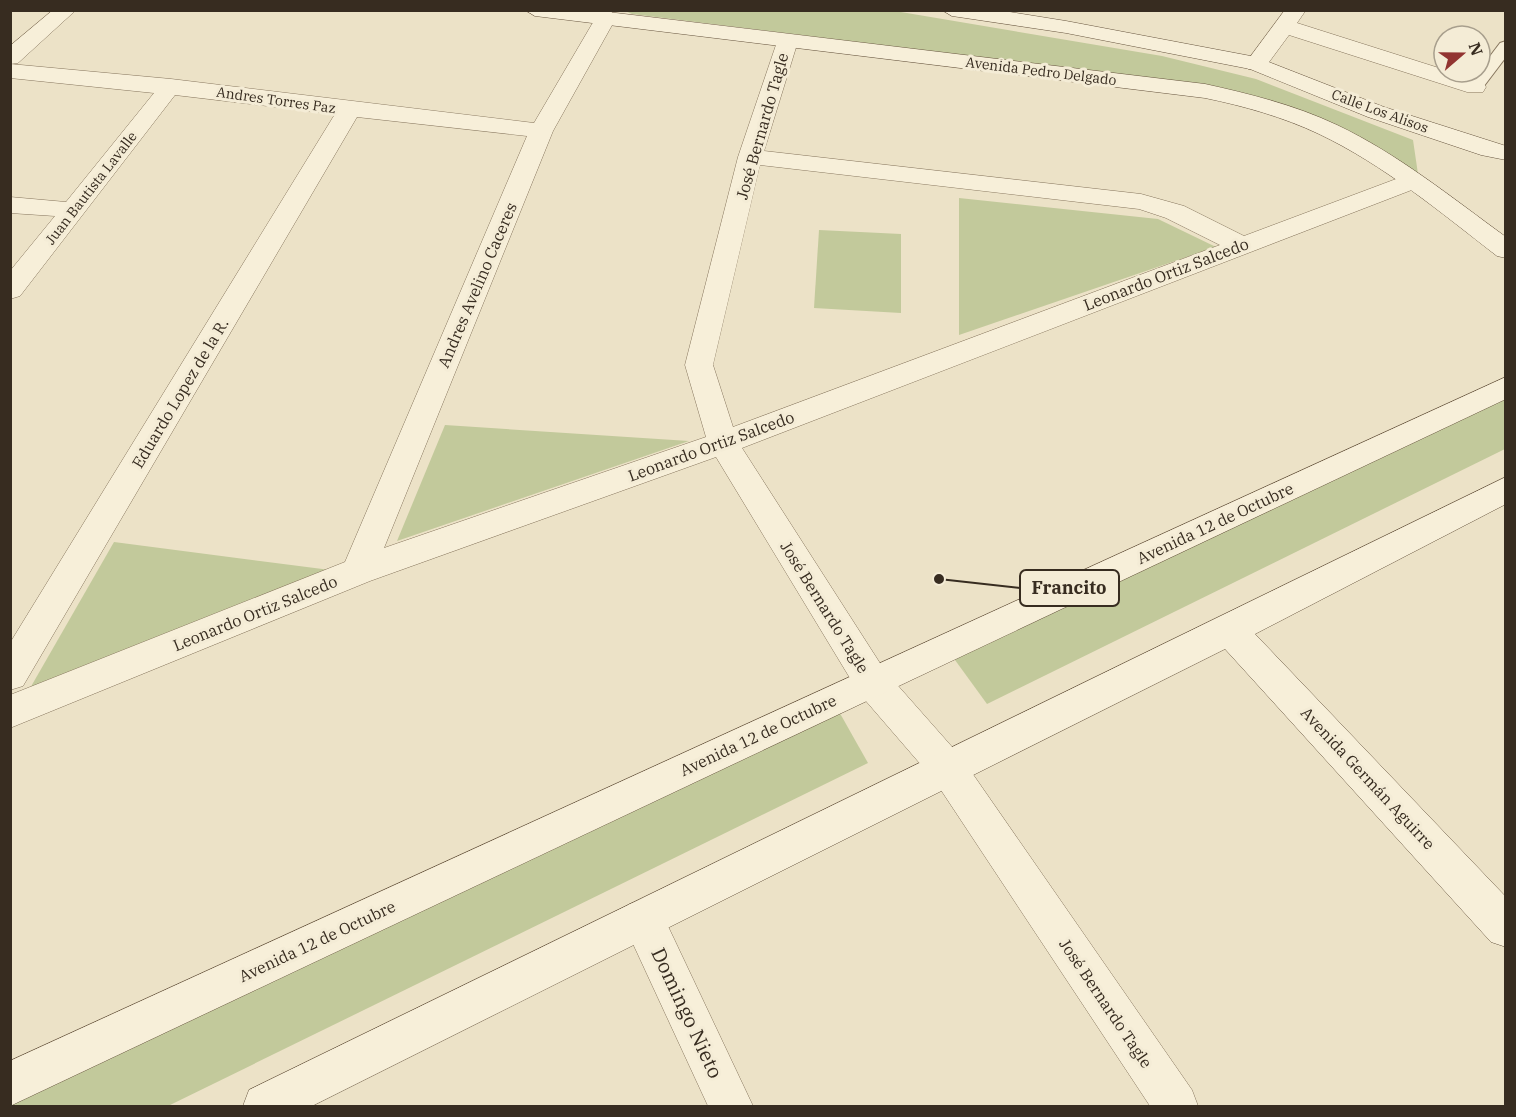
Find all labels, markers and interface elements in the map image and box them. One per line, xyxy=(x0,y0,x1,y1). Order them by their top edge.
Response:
north arrow xyxy=(1432,24,1492,84)
text: N xyxy=(1465,40,1488,58)
street label: José Bernardo Tagle xyxy=(731,50,793,202)
street label: Avenida Pedro Delgado xyxy=(964,53,1118,89)
street label: Andres Torres Paz xyxy=(215,83,337,117)
street label: Calle Los Alisos xyxy=(1329,85,1431,137)
street label: Juan Bautista Lavalle xyxy=(41,128,141,248)
street label: Andres Avelino Caceres xyxy=(433,199,521,371)
street label: Leonardo Ortiz Salcedo xyxy=(1081,233,1251,315)
street label: Eduardo Lopez de la R. xyxy=(127,314,233,472)
street label: Leonardo Ortiz Salcedo xyxy=(625,407,797,485)
street label: Avenida 12 de Octubre xyxy=(1134,478,1296,568)
street label: José Bernardo Tagle xyxy=(776,537,874,677)
callout: Francito xyxy=(1020,570,1119,606)
street label: Leonardo Ortiz Salcedo xyxy=(170,571,340,655)
text: Francito xyxy=(1032,576,1106,599)
street label: Avenida 12 de Octubre xyxy=(677,690,839,780)
street label: Avenida Germán Aguirre xyxy=(1297,703,1439,853)
street label: Avenida 12 de Octubre xyxy=(236,896,398,986)
street label: José Bernardo Tagle xyxy=(1055,935,1157,1071)
street label: Domingo Nieto xyxy=(645,943,730,1082)

